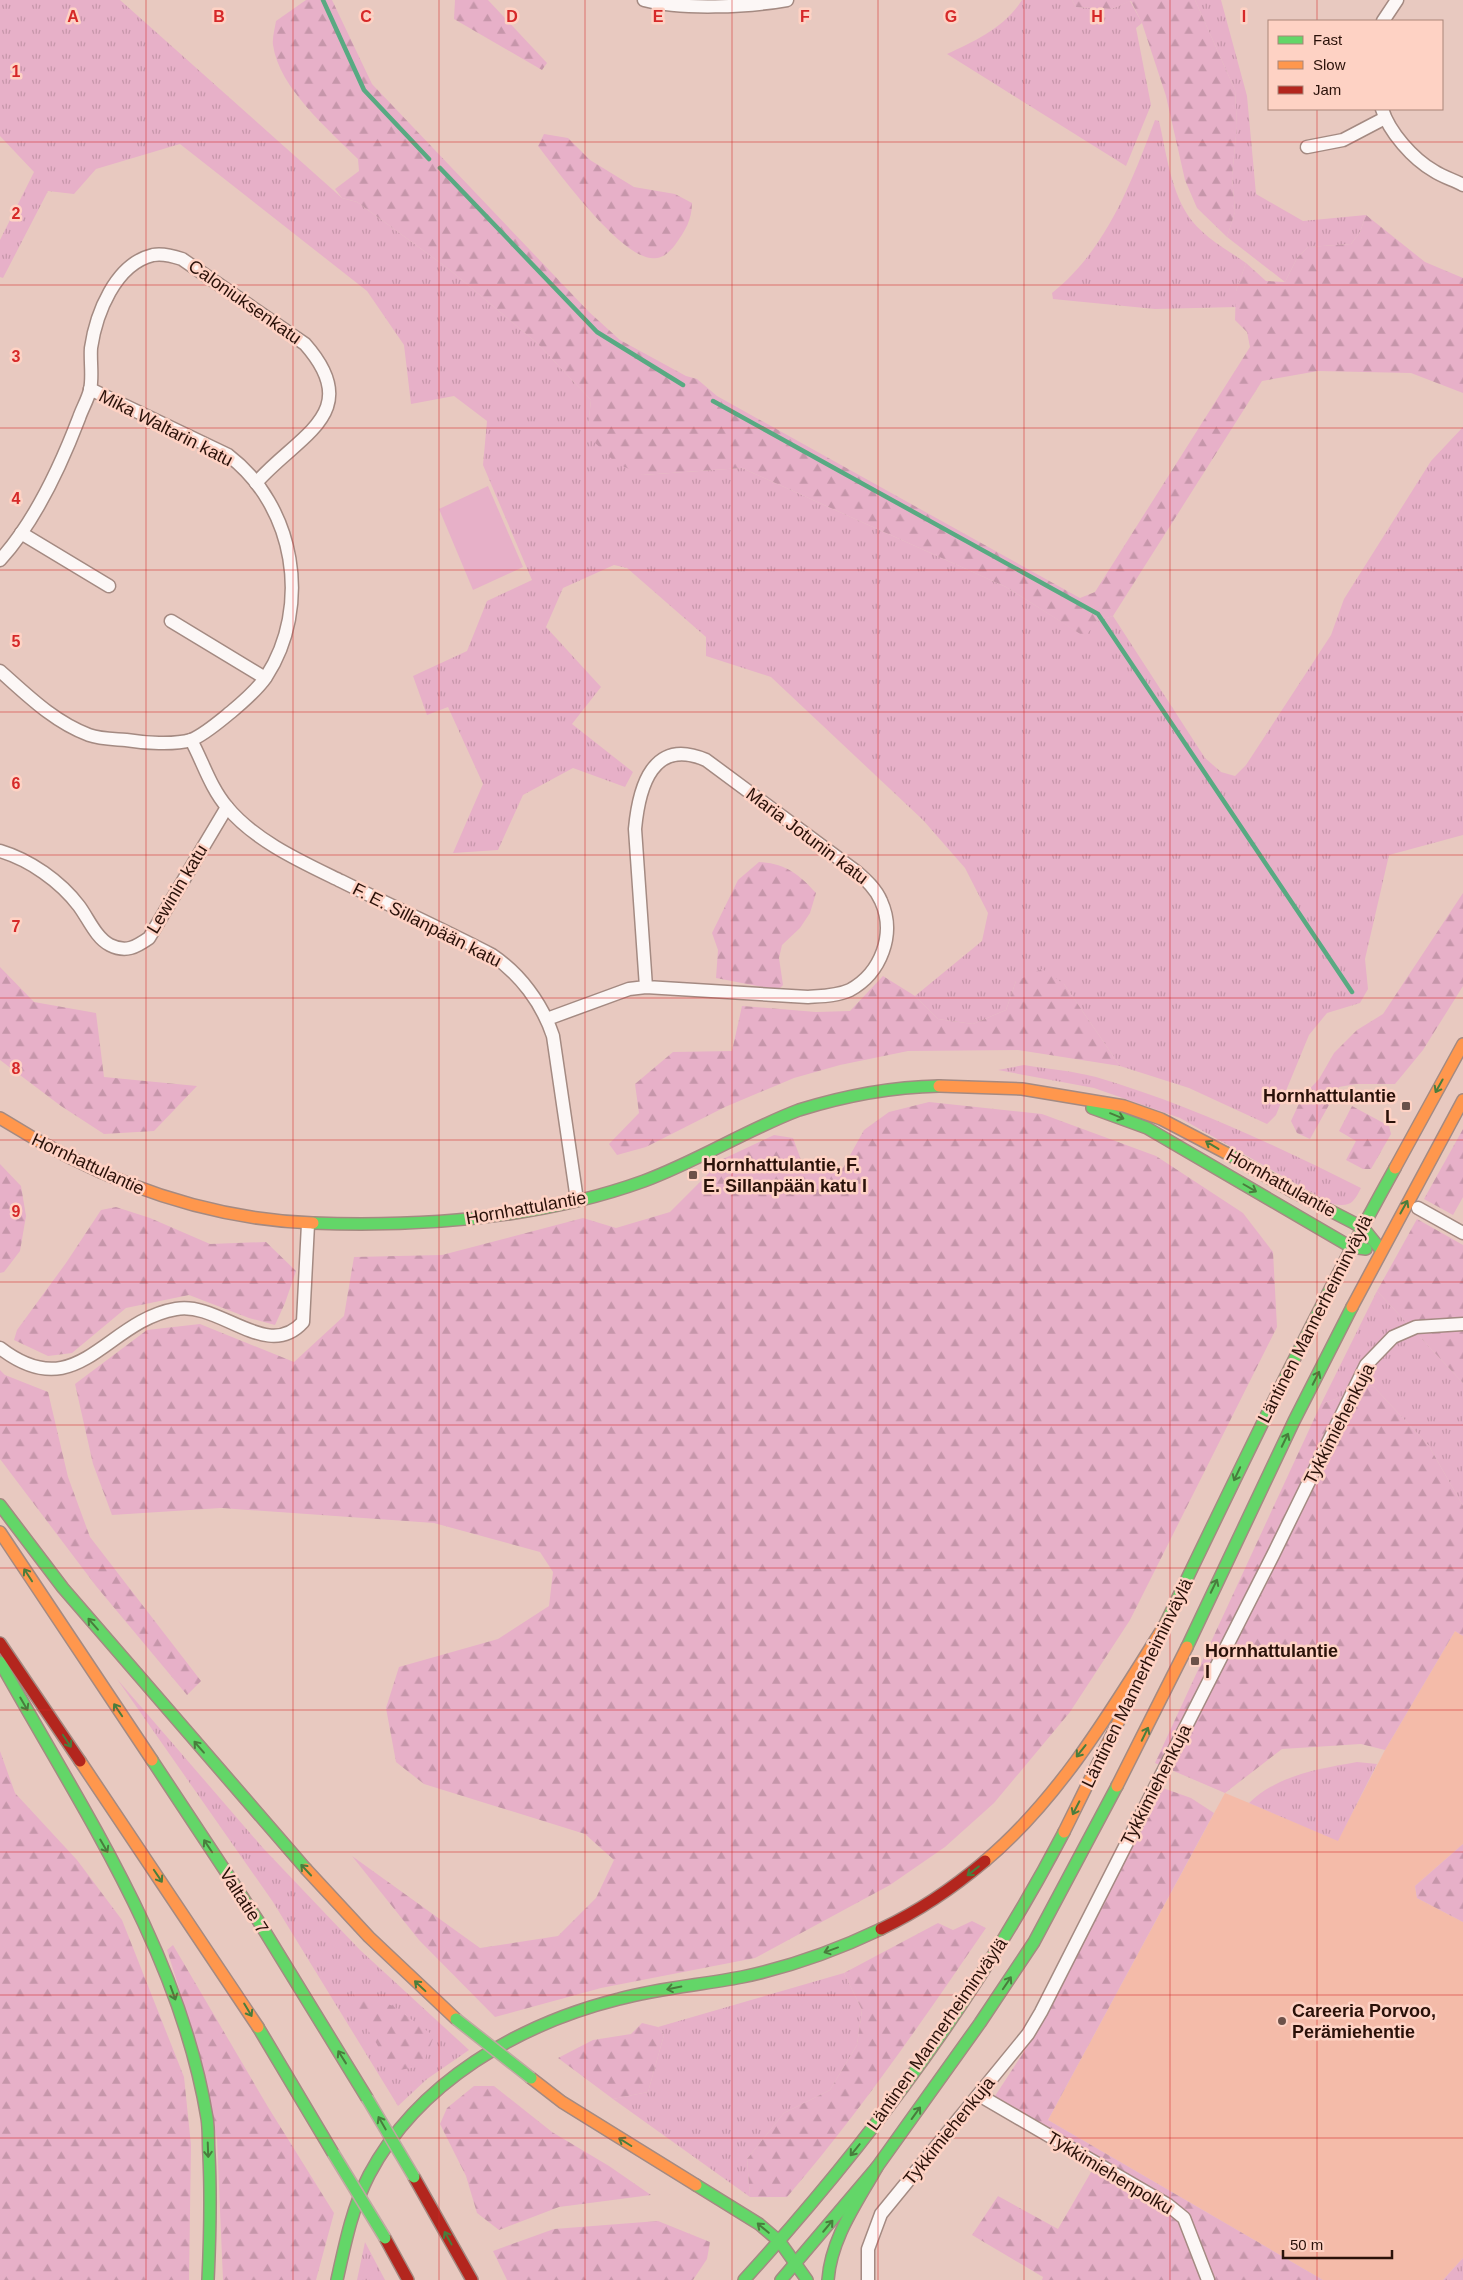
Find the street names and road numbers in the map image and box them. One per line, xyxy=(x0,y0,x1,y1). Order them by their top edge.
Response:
street label: Caloniuksenkatu xyxy=(185,256,305,348)
street label: Mika Waltarin katu xyxy=(96,386,236,470)
street label: Maria Jotunin katu xyxy=(742,784,872,888)
street label: Lewinin katu xyxy=(143,841,211,937)
street label: F. E. Sillanpään katu xyxy=(349,879,505,971)
street label: Hornhattulantie xyxy=(28,1129,148,1199)
street label: Hornhattulantie xyxy=(1223,1145,1339,1221)
street label: Hornhattulantie xyxy=(464,1188,588,1228)
street label: Läntinen Mannerheiminväylä xyxy=(1254,1211,1377,1426)
street label: Tykkimiehenkuja xyxy=(1300,1359,1379,1488)
street label: Läntinen Mannerheiminväylä xyxy=(1078,1574,1197,1791)
street label: Tykkimiehenkuja xyxy=(1117,1720,1196,1849)
street label: Valtatie 7 xyxy=(216,1865,272,1937)
street label: Läntinen Mannerheiminväylä xyxy=(863,1933,1012,2134)
street label: Tykkimiehenkuja xyxy=(899,2072,999,2189)
street label: Tykkimiehenpolku xyxy=(1044,2128,1176,2218)

